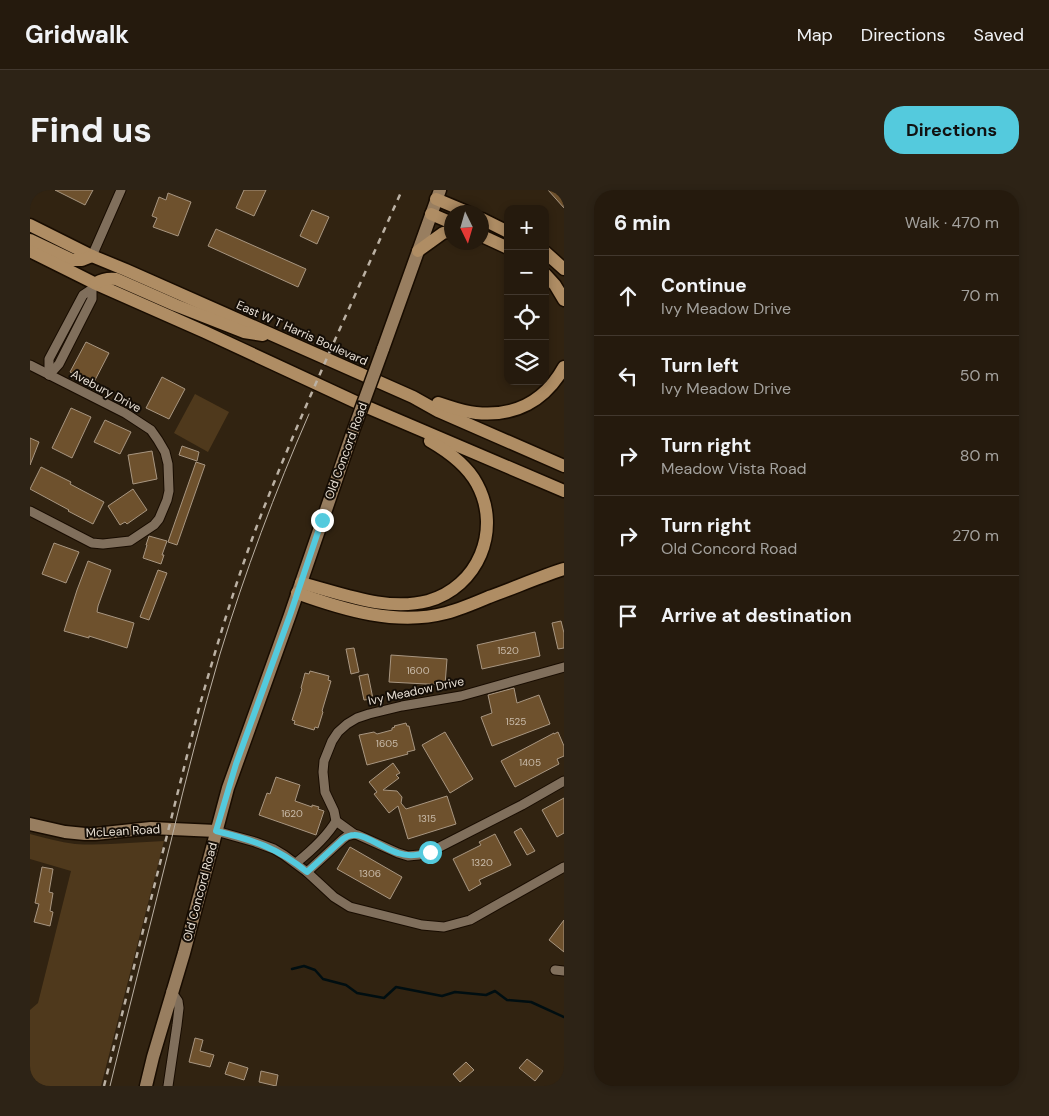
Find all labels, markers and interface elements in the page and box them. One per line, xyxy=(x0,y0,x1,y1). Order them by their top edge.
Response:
text: Gridwalk xyxy=(25,19,129,50)
text: Map xyxy=(797,23,833,47)
text: Directions xyxy=(861,23,946,47)
text: Saved xyxy=(974,23,1024,47)
button: Directions xyxy=(884,106,1019,154)
text: Find us xyxy=(30,107,152,153)
north arrow xyxy=(444,205,489,250)
map controls xyxy=(504,205,549,385)
button: + xyxy=(504,205,549,250)
text: 6 min xyxy=(614,209,671,237)
text: Walk · 470 m xyxy=(905,212,999,233)
button: − xyxy=(504,250,549,295)
text: Continue xyxy=(661,273,747,298)
icon: ahead xyxy=(614,282,642,310)
text: 70 m xyxy=(961,285,999,306)
button: locate xyxy=(504,295,549,340)
street label: East W T Harris Boulevard xyxy=(234,297,370,369)
text: Ivy Meadow Drive xyxy=(661,298,791,319)
button: layers xyxy=(504,340,549,385)
text: Turn left xyxy=(661,353,739,378)
icon: left xyxy=(614,362,642,390)
text: 50 m xyxy=(960,365,999,386)
street label: Avebury Drive xyxy=(68,366,144,416)
text: Ivy Meadow Drive xyxy=(661,378,791,399)
street label: Old Concord Road xyxy=(321,400,371,502)
text: Turn right xyxy=(661,433,751,458)
icon: right xyxy=(614,442,642,470)
text: 80 m xyxy=(960,445,999,466)
text: Meadow Vista Road xyxy=(661,458,807,479)
route end xyxy=(311,509,334,532)
text: Turn right xyxy=(661,513,751,538)
icon: right xyxy=(614,522,642,550)
text: 270 m xyxy=(952,525,999,546)
text: Old Concord Road xyxy=(661,538,797,559)
icon: arrive xyxy=(614,602,642,630)
text: Arrive at destination xyxy=(661,603,852,628)
house number: 1520 xyxy=(497,644,519,657)
house number: 1600 xyxy=(406,664,430,677)
street label: Ivy Meadow Drive xyxy=(367,673,466,709)
house number: 1525 xyxy=(506,715,526,728)
house number: 1605 xyxy=(376,737,398,750)
house number: 1405 xyxy=(519,756,541,769)
house number: 1620 xyxy=(281,807,303,820)
house number: 1315 xyxy=(418,812,436,825)
street label: McLean Road xyxy=(85,821,161,841)
street label: Old Concord Road xyxy=(179,841,221,943)
route start xyxy=(419,841,442,864)
house number: 1320 xyxy=(471,856,493,869)
house number: 1306 xyxy=(359,867,381,880)

